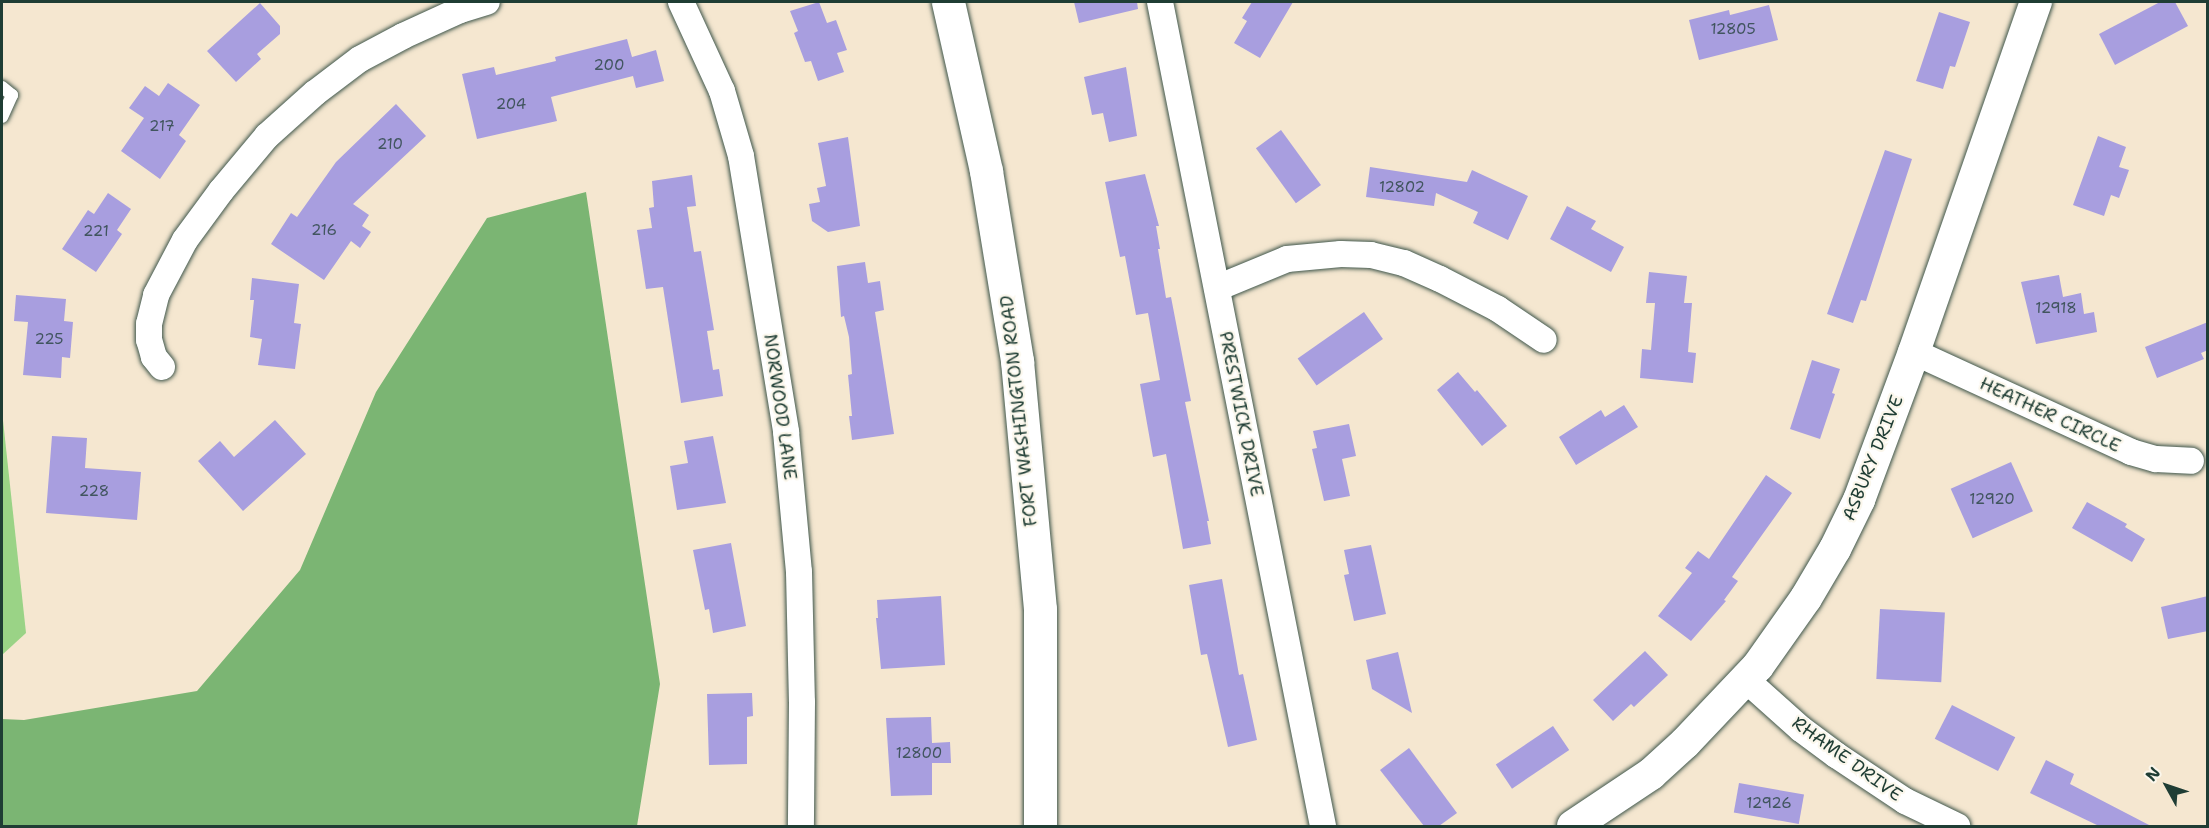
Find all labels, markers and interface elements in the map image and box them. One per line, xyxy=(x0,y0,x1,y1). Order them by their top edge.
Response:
house number: 12805 xyxy=(1710,21,1756,39)
house number: 200 xyxy=(594,57,624,75)
house number: 204 xyxy=(496,96,526,114)
house number: 217 xyxy=(149,118,175,136)
house number: 210 xyxy=(377,136,403,154)
house number: 12802 xyxy=(1379,179,1425,197)
house number: 216 xyxy=(311,222,337,240)
house number: 221 xyxy=(83,223,109,241)
street label: FORT WASHINGTON ROAD xyxy=(996,294,1042,528)
house number: 12918 xyxy=(2035,300,2077,318)
street label: PRESTWICK DRIVE xyxy=(1214,330,1268,498)
house number: 225 xyxy=(34,331,64,349)
street label: NORWOOD LANE xyxy=(759,333,801,481)
street label: HEATHER CIRCLE xyxy=(1976,373,2124,457)
street label: ASBURY DRIVE xyxy=(1838,392,1908,524)
house number: 228 xyxy=(79,483,109,501)
house number: 12920 xyxy=(1969,491,2015,509)
street label: RHAME DRIVE xyxy=(1788,712,1906,806)
house number: 12800 xyxy=(896,745,942,763)
north arrow xyxy=(2137,756,2197,816)
text: N xyxy=(2141,762,2165,786)
house number: 12926 xyxy=(1746,795,1792,813)

